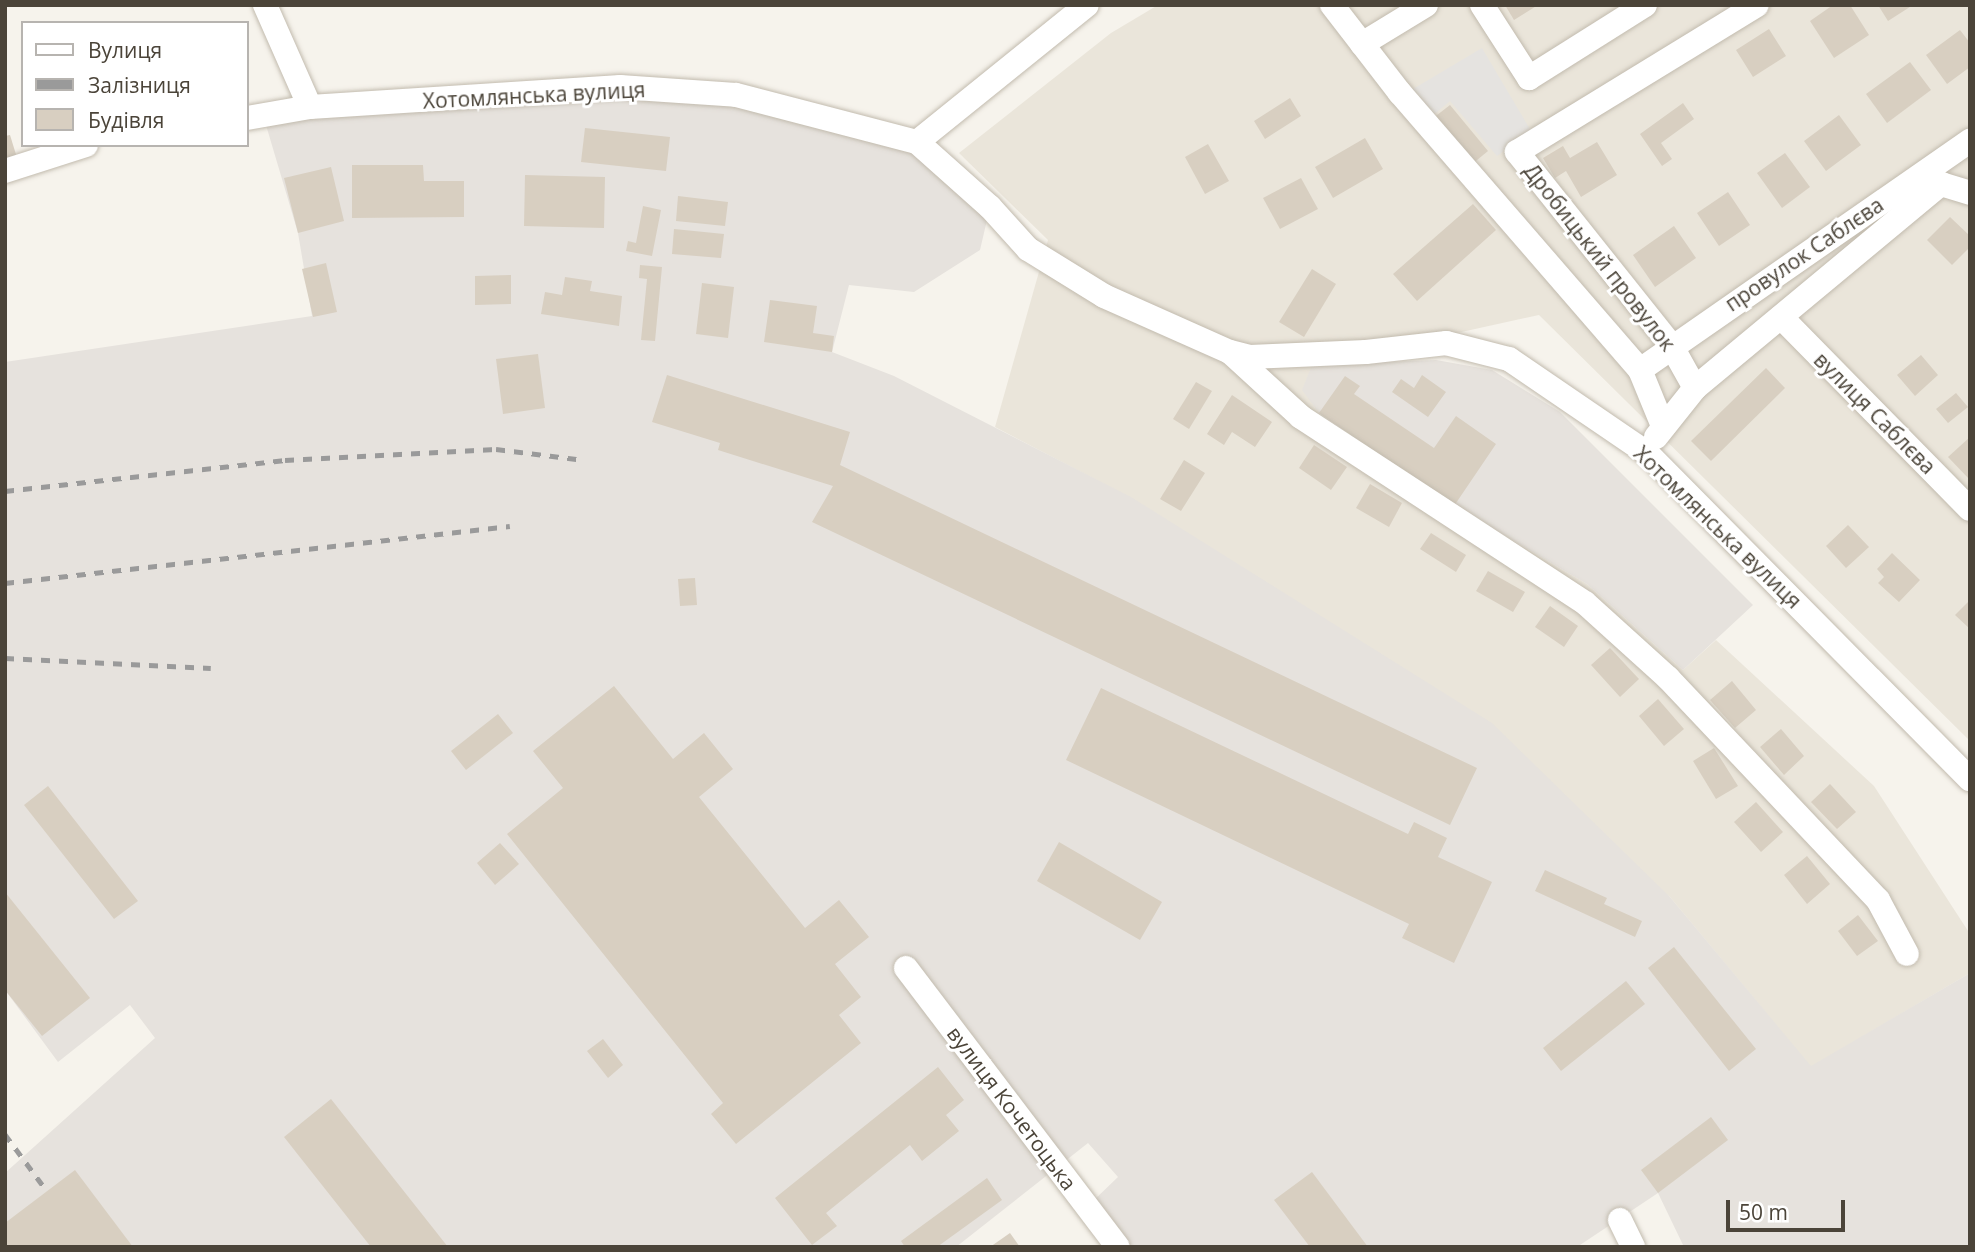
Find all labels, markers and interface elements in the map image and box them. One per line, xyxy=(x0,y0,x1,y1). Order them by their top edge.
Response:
legend xyxy=(21,21,248,147)
text: Вулиця xyxy=(88,36,162,64)
text: Залізниця xyxy=(88,71,191,99)
street label: Хотомлянська вулиця xyxy=(422,77,646,113)
text: Будівля xyxy=(88,106,164,134)
street label: Дробицький провулок xyxy=(1519,158,1681,356)
street label: провулок Саблєва xyxy=(1720,192,1888,316)
street label: вулиця Саблєва xyxy=(1809,347,1941,479)
street label: Хотомлянська вулиця xyxy=(1629,441,1807,613)
street label: вулиця Кочетоцька xyxy=(942,1021,1082,1195)
scale bar xyxy=(1730,1186,1849,1230)
text: 50 m xyxy=(1739,1198,1788,1226)

